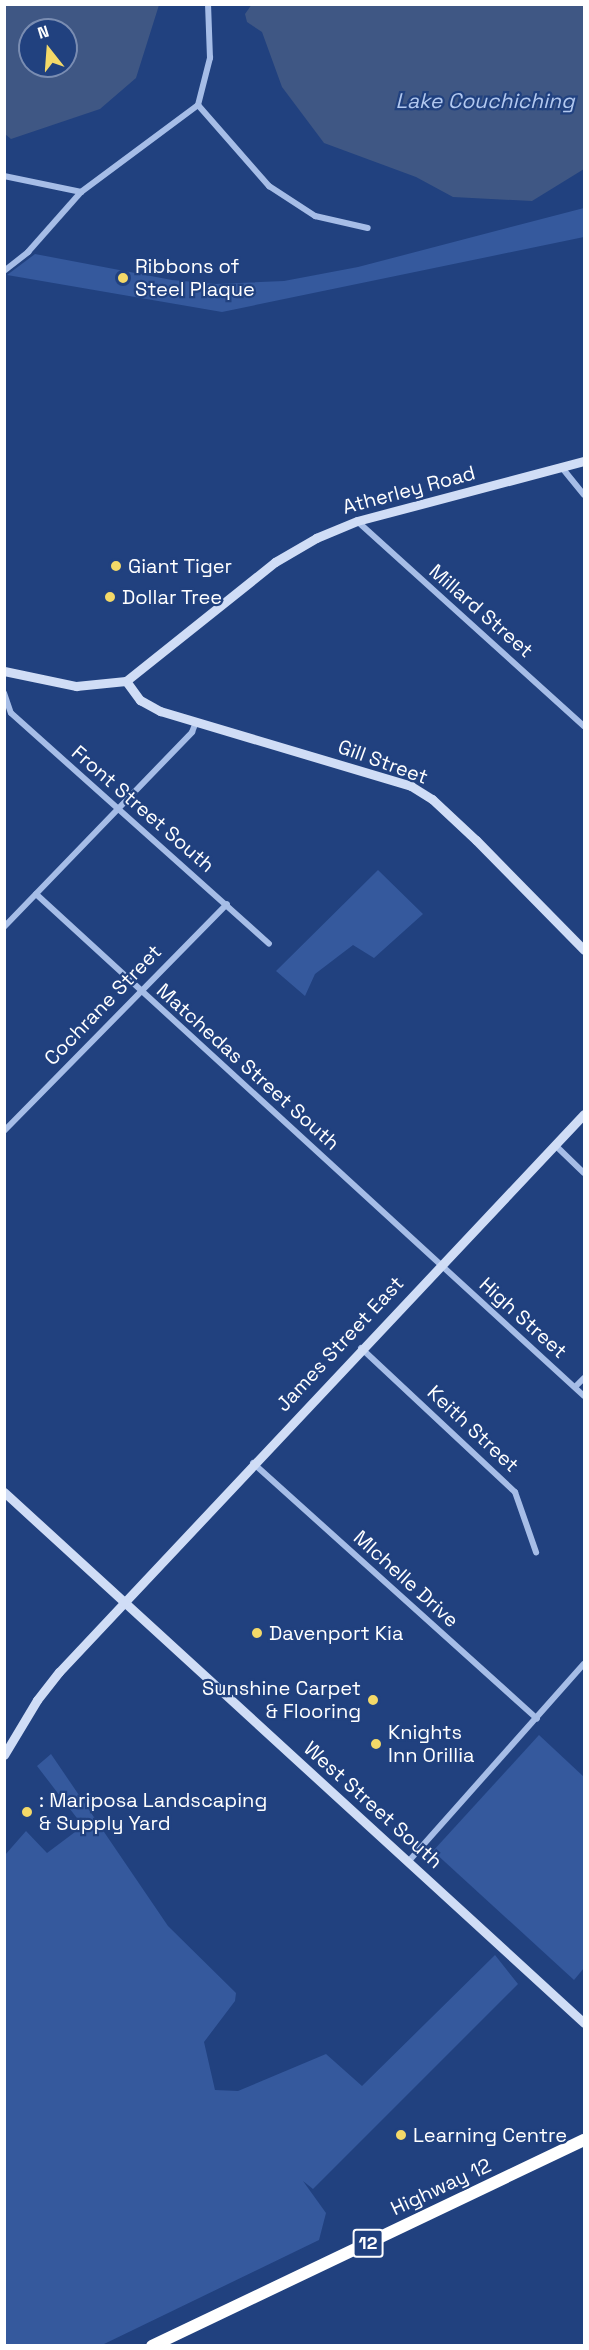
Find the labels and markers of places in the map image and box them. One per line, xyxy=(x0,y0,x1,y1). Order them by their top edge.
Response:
place label: Ribbons of Steel Plaque xyxy=(135,254,255,301)
marker: Ribbons of Steel Plaque xyxy=(116,271,130,285)
place label: Giant Tiger xyxy=(128,554,233,578)
marker: Giant Tiger xyxy=(109,559,123,573)
place label: Dollar Tree xyxy=(122,585,223,609)
marker: Dollar Tree xyxy=(103,590,117,604)
place label: Davenport Kia xyxy=(269,1621,403,1645)
marker: Davenport Kia xyxy=(250,1626,264,1640)
place label: Sunshine Carpet & Flooring xyxy=(202,1676,361,1723)
marker: Sunshine Carpet & Flooring xyxy=(366,1693,380,1707)
place label: Knights Inn Orillia xyxy=(388,1720,475,1767)
marker: Knights Inn Orillia xyxy=(369,1737,383,1751)
place label: : Mariposa Landscaping & Supply Yard xyxy=(39,1788,267,1835)
marker: : Mariposa Landscaping & Supply Yard xyxy=(20,1805,34,1819)
place label: Learning Centre xyxy=(413,2123,567,2147)
marker: Learning Centre xyxy=(394,2128,408,2142)

